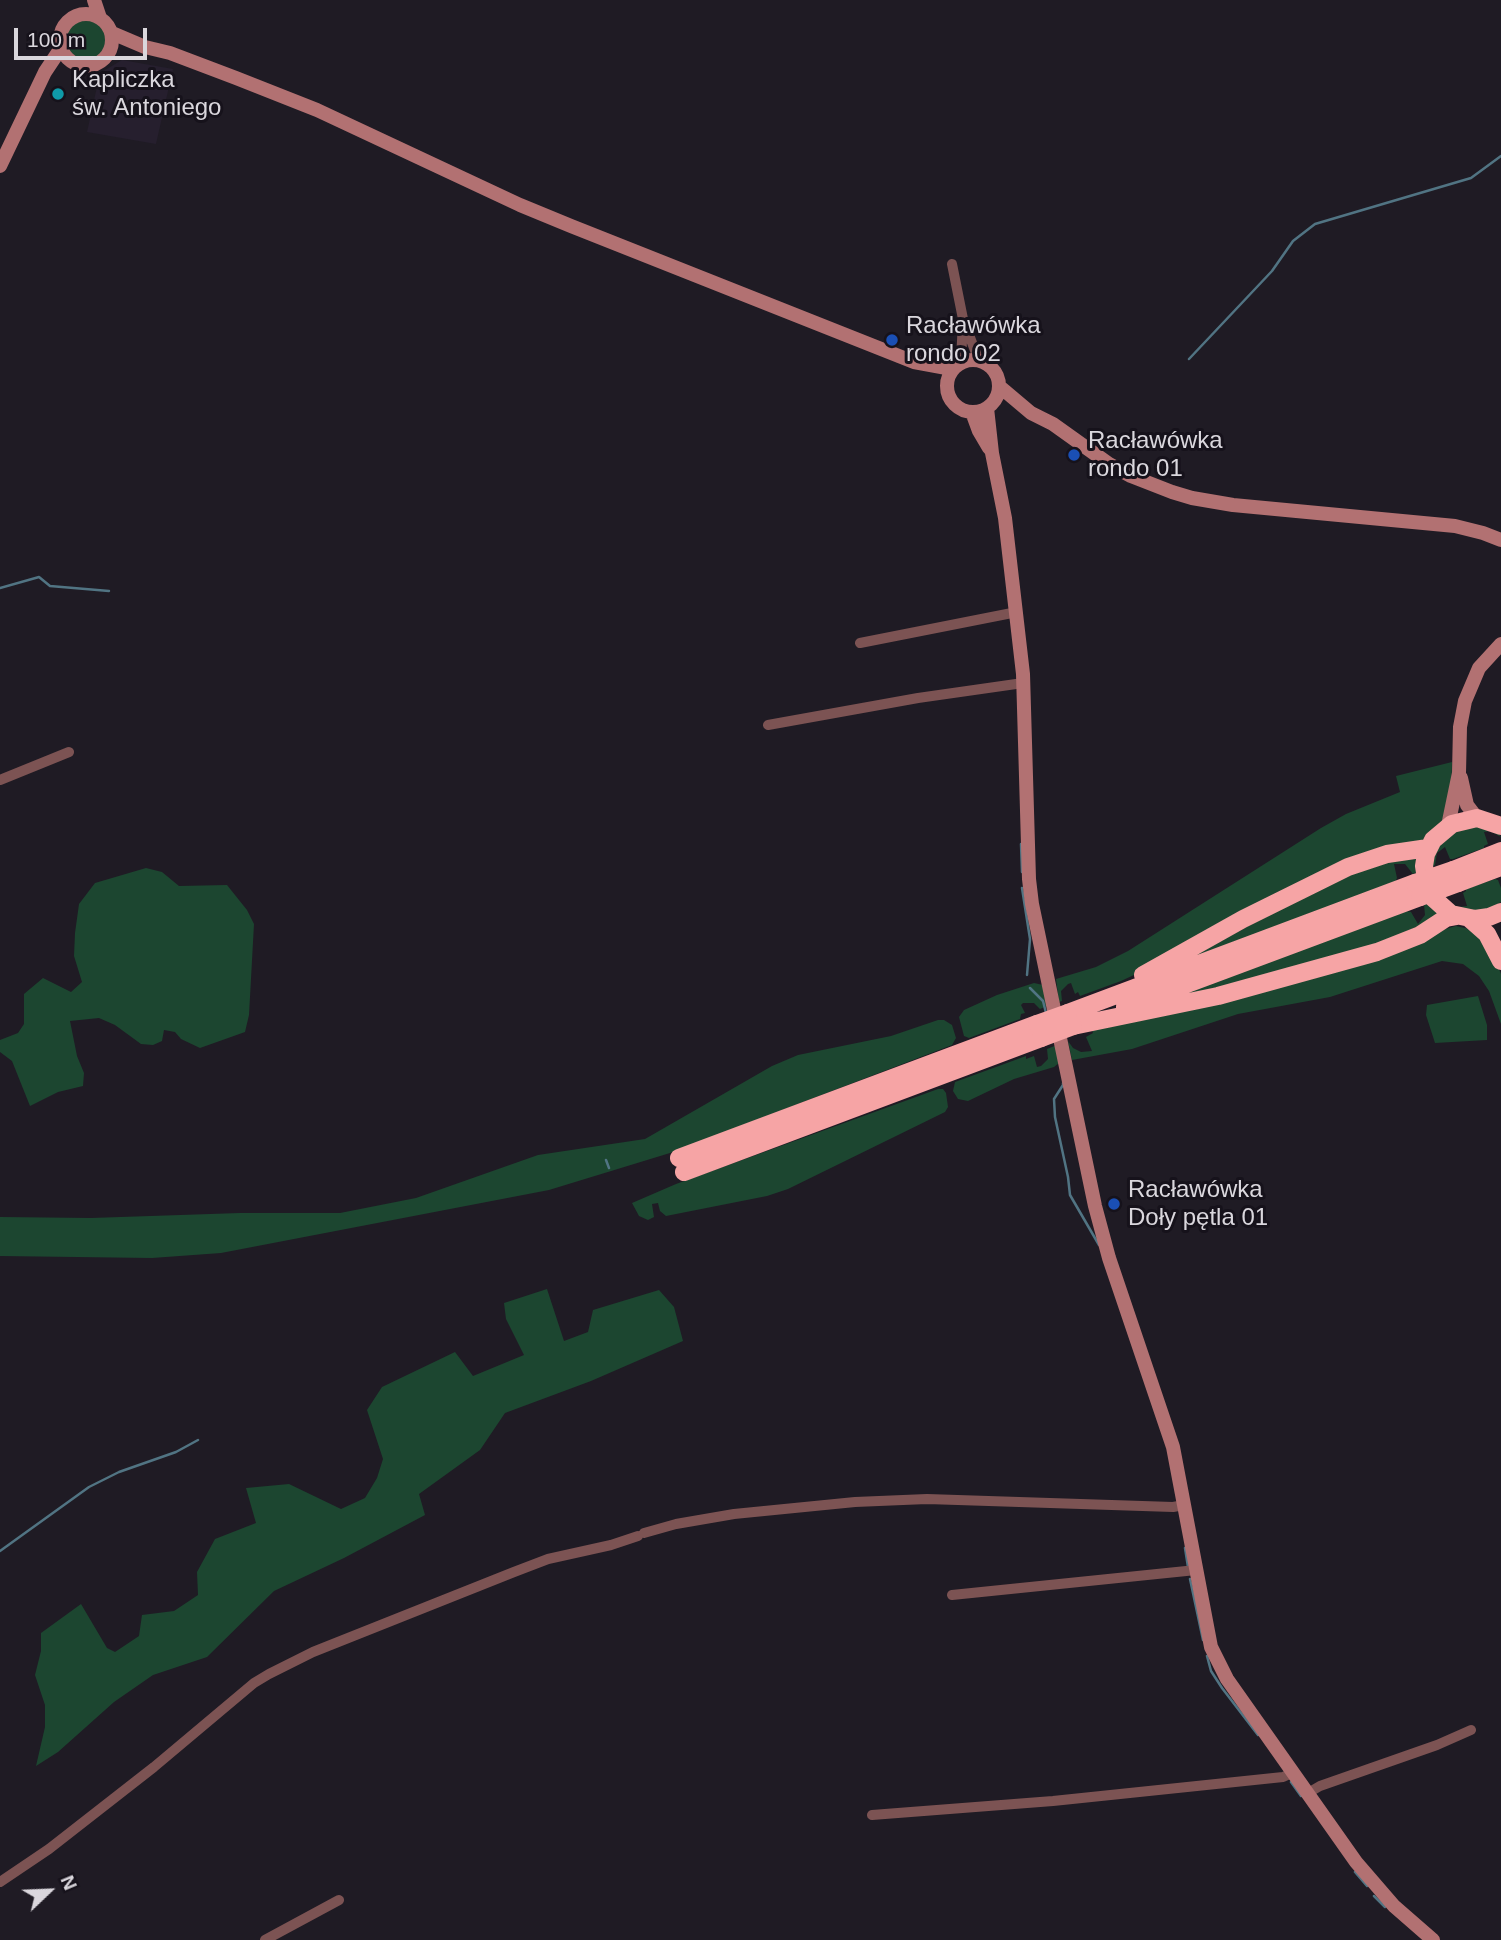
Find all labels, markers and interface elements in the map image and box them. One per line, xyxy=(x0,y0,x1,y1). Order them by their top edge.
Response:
scale bar xyxy=(18,14,150,58)
text: 100 m xyxy=(27,28,85,51)
place label: Kapliczka św. Antoniego xyxy=(72,66,221,122)
marker: Kapliczka św. Antoniego xyxy=(50,86,66,102)
place label: Racławówka rondo 02 xyxy=(906,312,1041,368)
marker: Racławówka rondo 02 xyxy=(884,332,900,348)
place label: Racławówka rondo 01 xyxy=(1088,427,1223,483)
marker: Racławówka rondo 01 xyxy=(1066,447,1082,463)
place label: Racławówka Doły pętla 01 xyxy=(1128,1176,1268,1232)
marker: Racławówka Doły pętla 01 xyxy=(1106,1196,1122,1212)
north arrow xyxy=(14,1856,84,1926)
text: N xyxy=(56,1872,81,1893)

